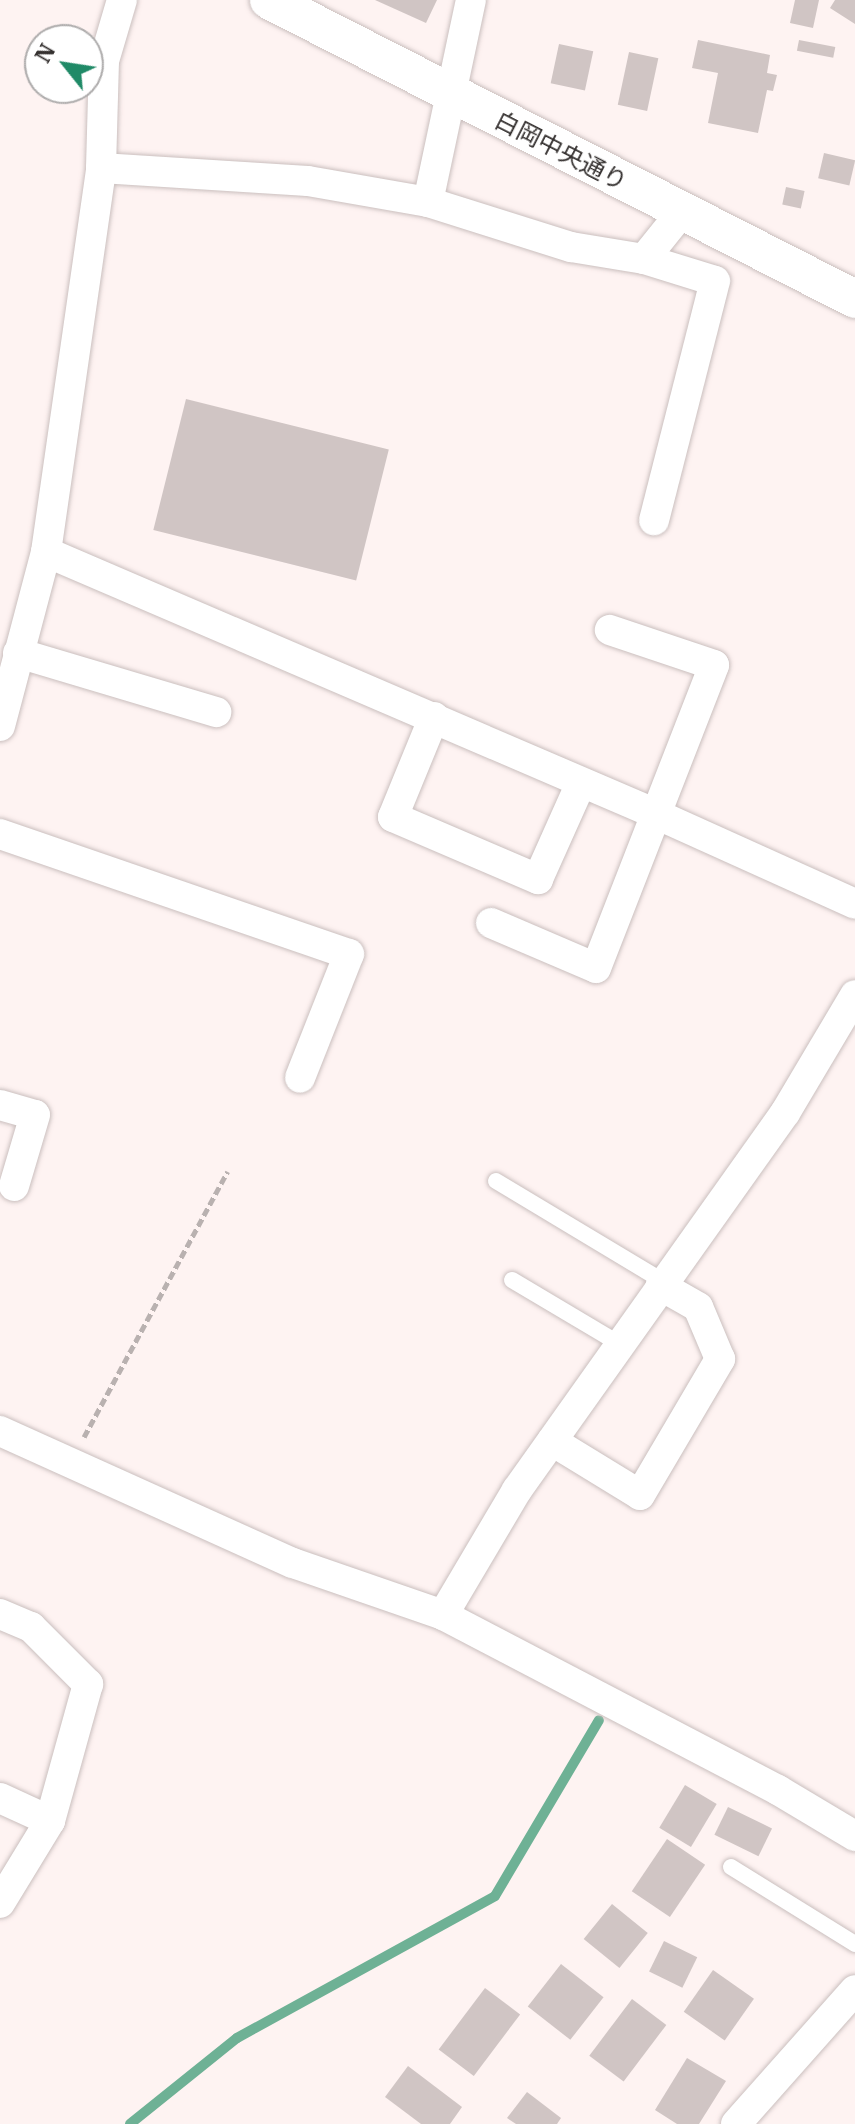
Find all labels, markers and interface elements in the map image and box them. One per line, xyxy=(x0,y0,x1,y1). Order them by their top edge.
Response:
north arrow xyxy=(24,24,104,104)
text: N xyxy=(28,38,61,68)
street label: 白岡中央通り xyxy=(490,105,632,197)

